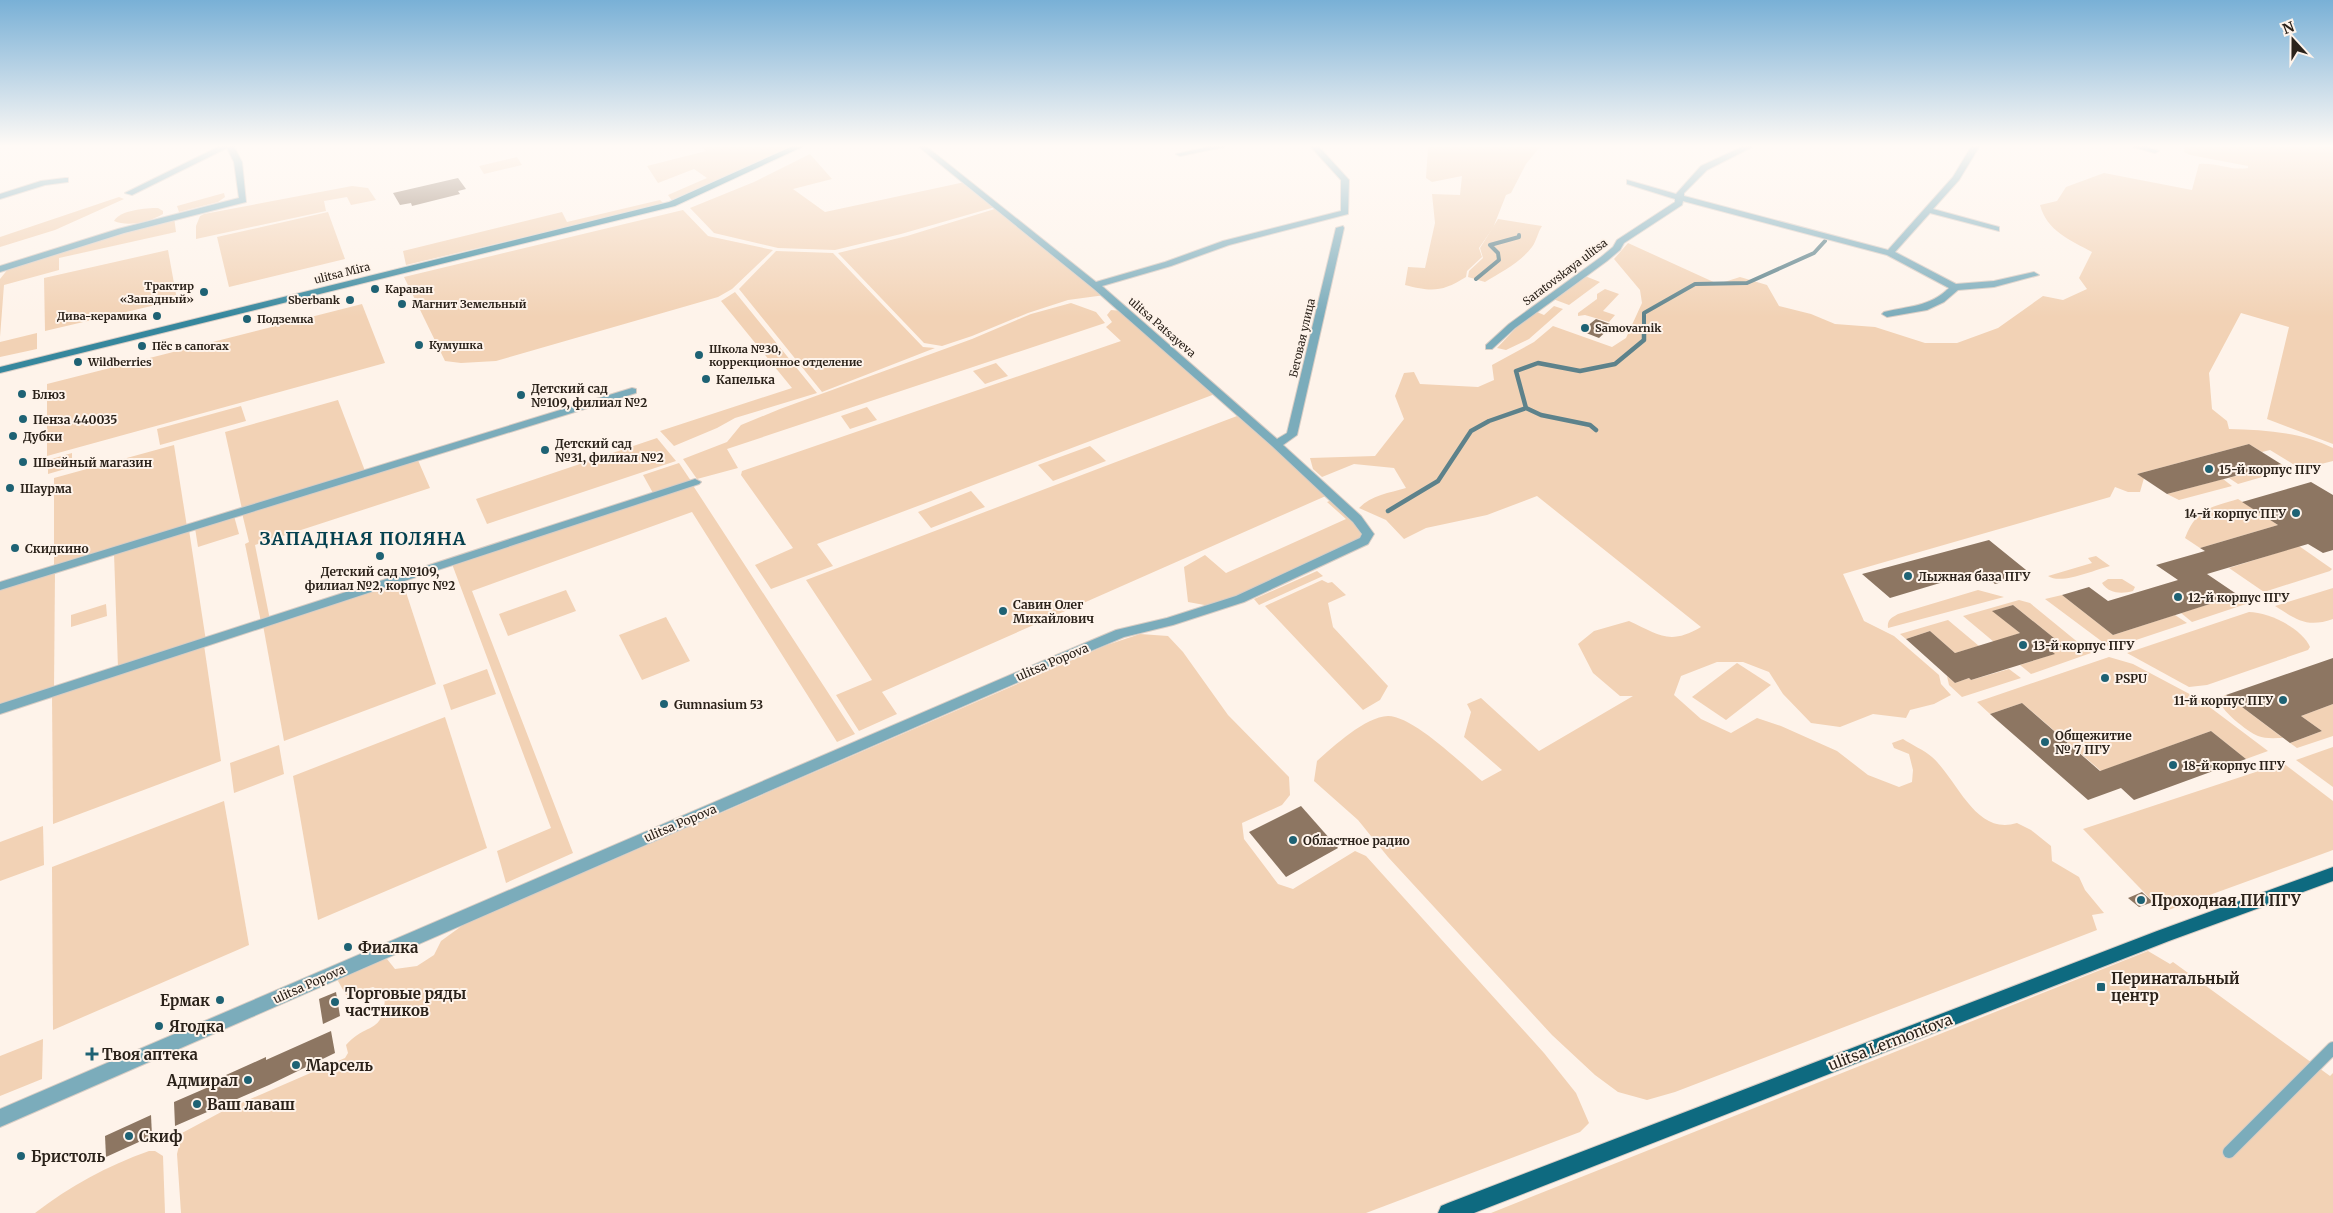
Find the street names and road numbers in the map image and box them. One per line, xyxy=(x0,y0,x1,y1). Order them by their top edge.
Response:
street label: Saratovskaya ulitsa xyxy=(1520,236,1610,308)
street label: ulitsa Mira xyxy=(313,259,372,287)
street label: ulitsa Patsayeva xyxy=(1125,294,1199,360)
street label: Беговая улица xyxy=(1286,297,1318,379)
street label: ulitsa Popova xyxy=(1013,640,1091,684)
street label: ulitsa Popova xyxy=(641,801,719,845)
street label: ulitsa Popova xyxy=(271,961,348,1007)
street label: ulitsa Lermontova xyxy=(1825,1010,1955,1074)

